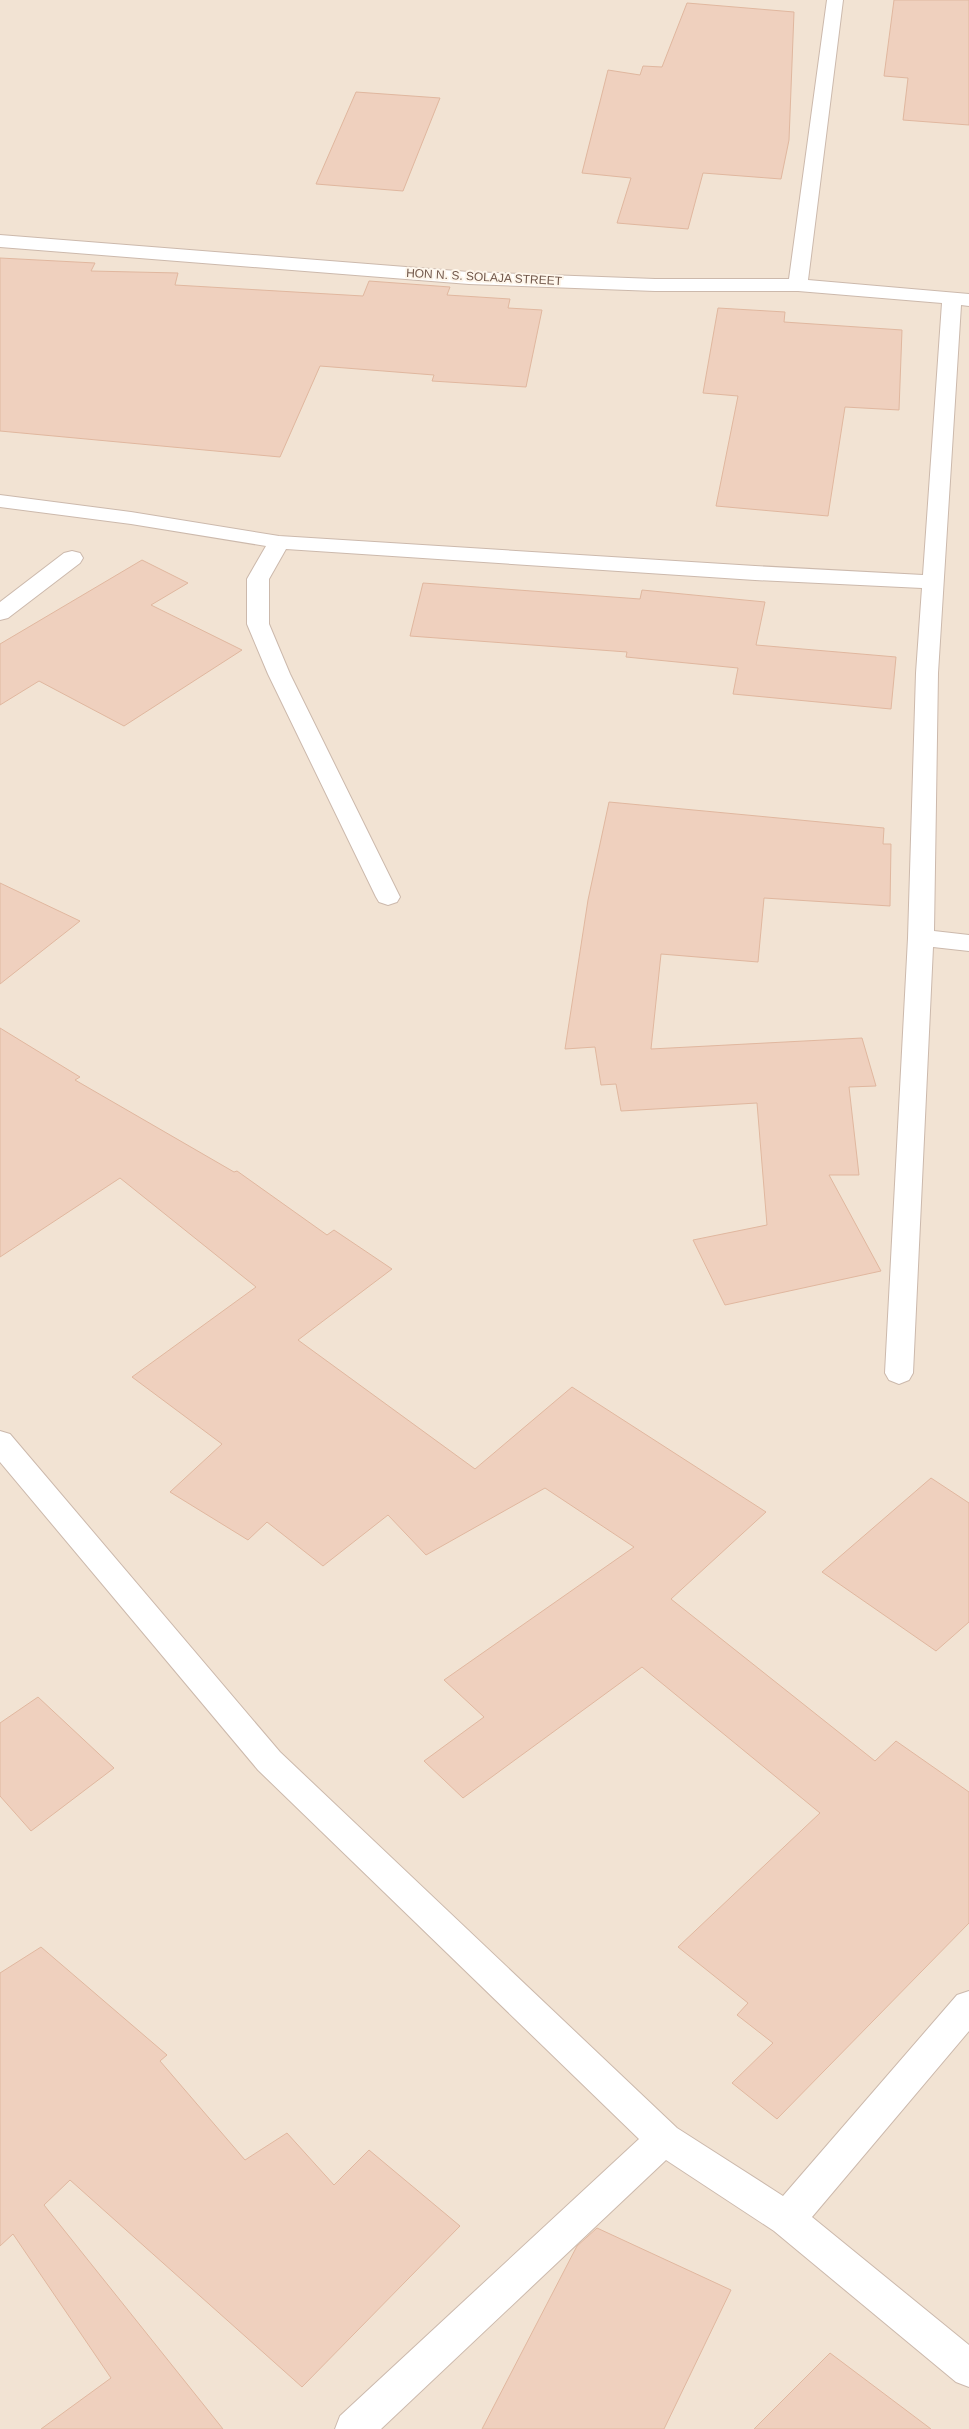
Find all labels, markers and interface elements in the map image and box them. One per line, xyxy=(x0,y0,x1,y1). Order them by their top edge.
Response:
street label: HON N. S. SOLAJA STREET xyxy=(406,266,563,288)

